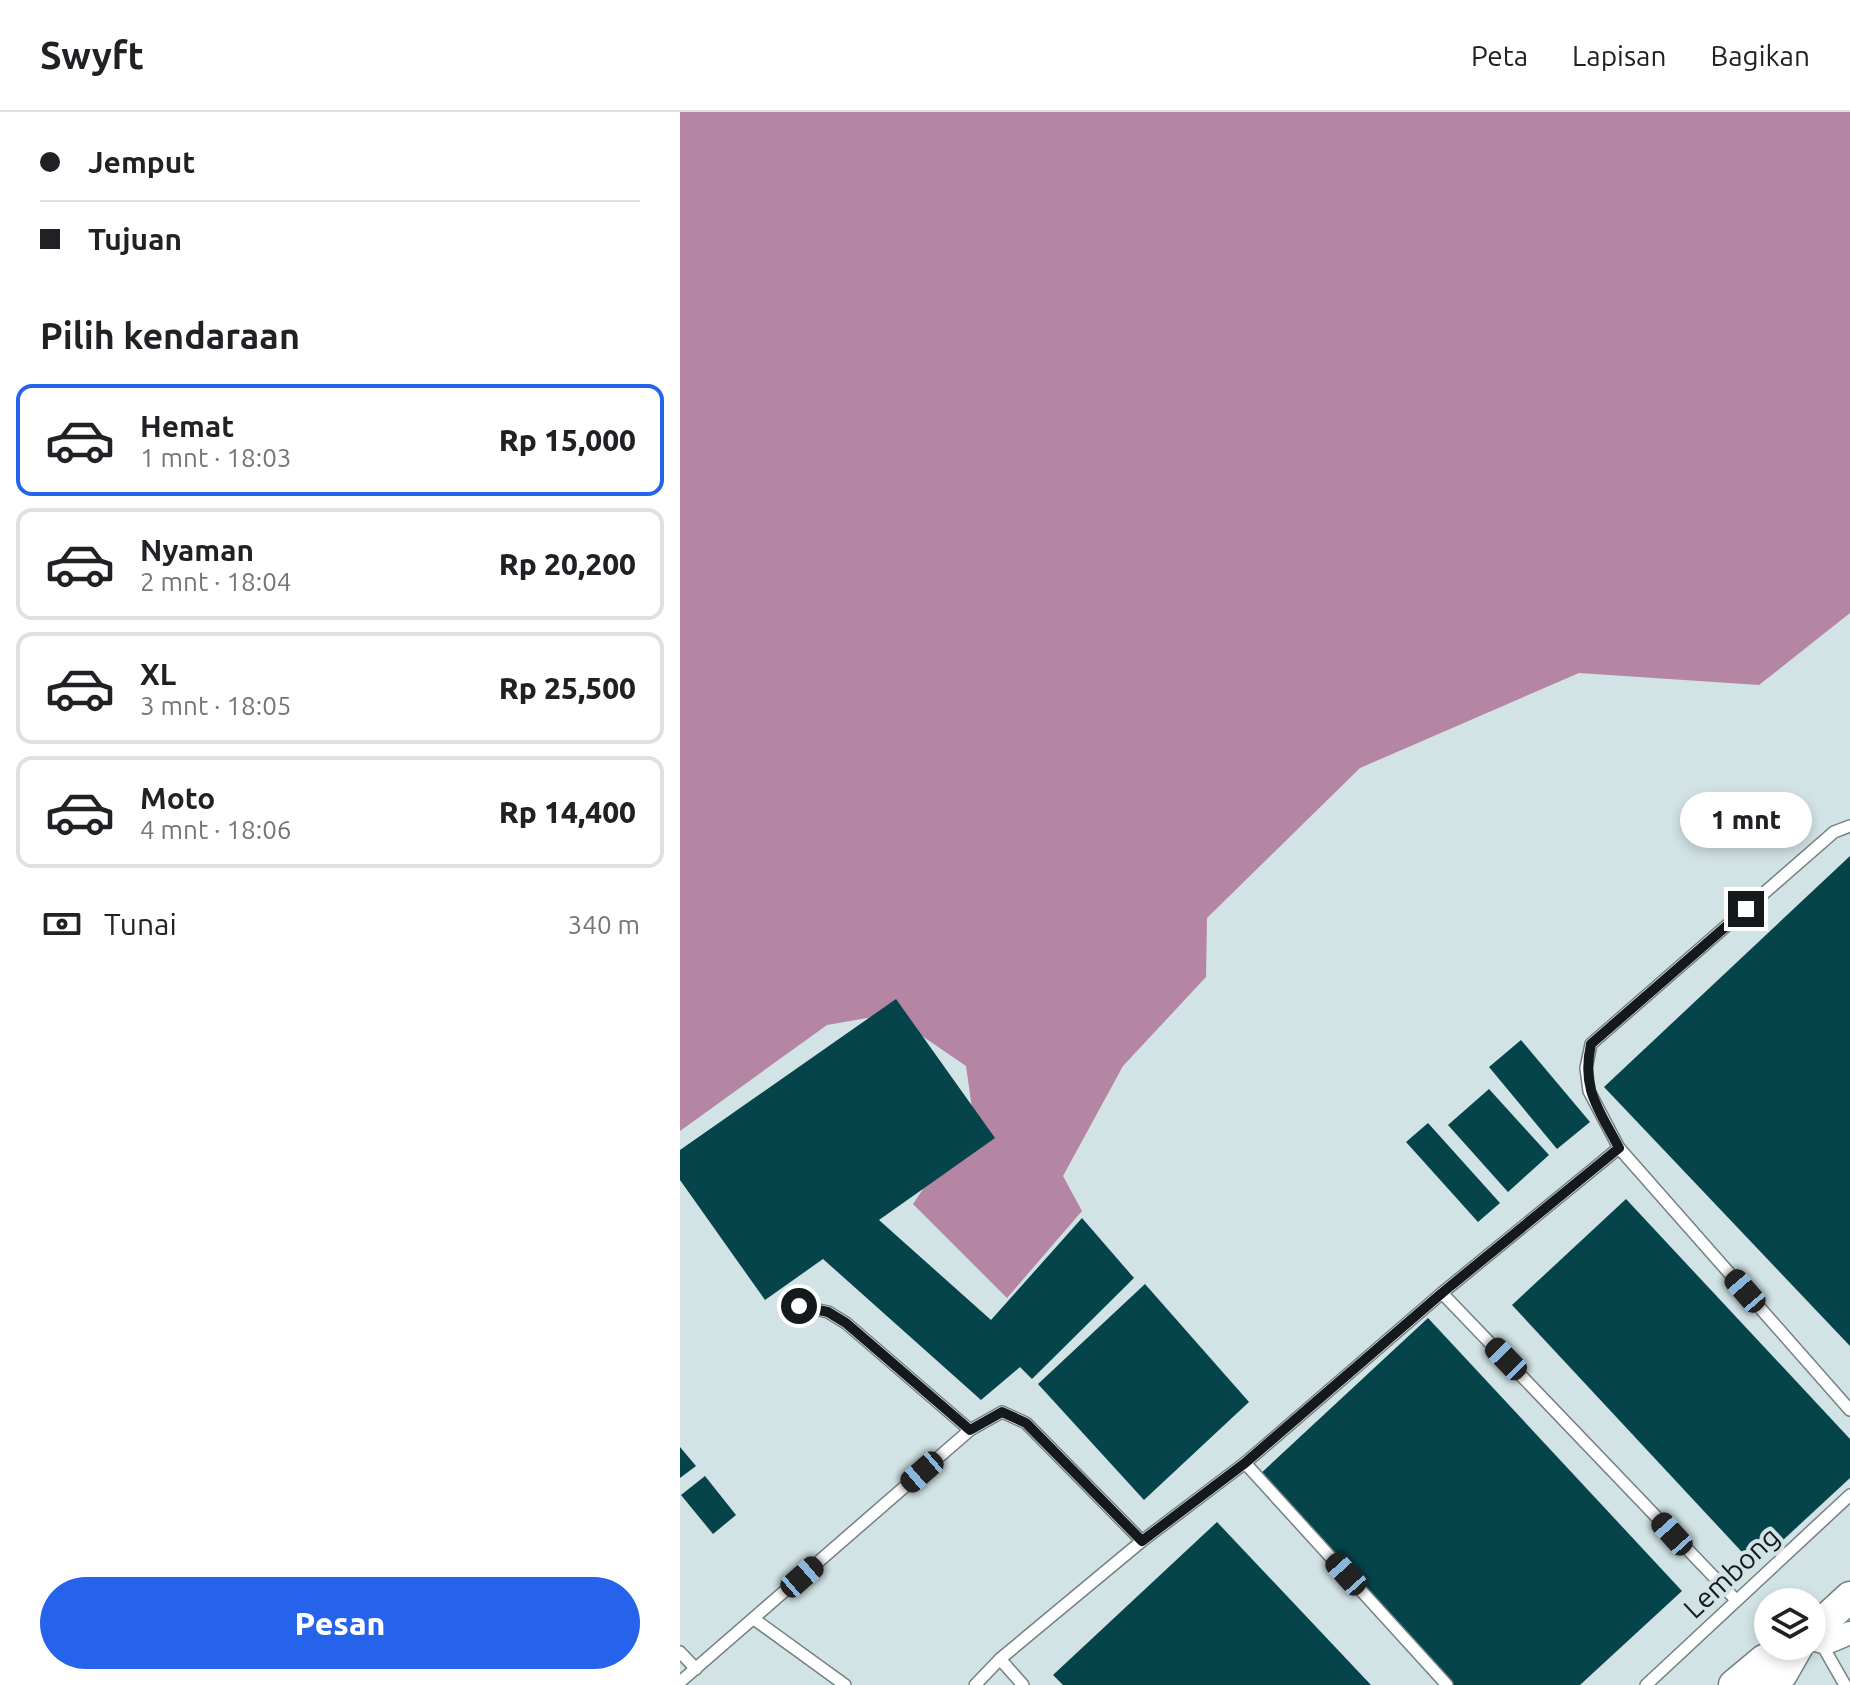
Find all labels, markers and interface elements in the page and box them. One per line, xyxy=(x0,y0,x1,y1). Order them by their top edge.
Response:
text: Swyft xyxy=(40,34,144,76)
text: Peta xyxy=(1471,40,1528,71)
text: Lapisan xyxy=(1572,40,1666,71)
text: Bagikan xyxy=(1710,40,1810,71)
text: Jemput xyxy=(88,145,195,179)
text: Tujuan xyxy=(88,222,182,256)
text: Pilih kendaraan xyxy=(40,315,300,356)
icon: car xyxy=(44,404,116,476)
text: Hemat xyxy=(140,409,234,443)
text: Rp 15,000 xyxy=(499,423,636,457)
text: 1 mnt · 18:03 xyxy=(140,443,291,472)
icon: car xyxy=(44,528,116,600)
text: Nyaman xyxy=(140,533,254,567)
text: Rp 20,200 xyxy=(499,547,636,581)
text: 2 mnt · 18:04 xyxy=(140,567,291,596)
icon: car xyxy=(44,652,116,724)
text: XL xyxy=(140,657,176,691)
text: Rp 25,500 xyxy=(499,671,636,705)
text: 3 mnt · 18:05 xyxy=(140,691,291,720)
icon: car xyxy=(44,776,116,848)
text: Moto xyxy=(140,781,215,815)
callout: 1 mnt xyxy=(1680,793,1812,849)
text: Rp 14,400 xyxy=(499,795,636,829)
text: 1 mnt xyxy=(1711,805,1781,834)
text: 4 mnt · 18:06 xyxy=(140,815,291,844)
route end xyxy=(1728,891,1764,927)
icon: cash xyxy=(40,902,84,946)
text: Tunai xyxy=(104,907,177,941)
text: 340 m xyxy=(568,910,640,939)
car xyxy=(1720,1265,1770,1317)
route start xyxy=(781,1288,817,1324)
car xyxy=(1481,1333,1531,1385)
car xyxy=(896,1447,948,1497)
car xyxy=(1647,1508,1697,1560)
street label: Lembong xyxy=(1677,1520,1785,1624)
car xyxy=(1321,1548,1371,1600)
car xyxy=(776,1552,828,1602)
button: Pesan xyxy=(40,1577,640,1669)
map controls xyxy=(1754,1588,1826,1660)
button: layers xyxy=(1754,1588,1826,1660)

